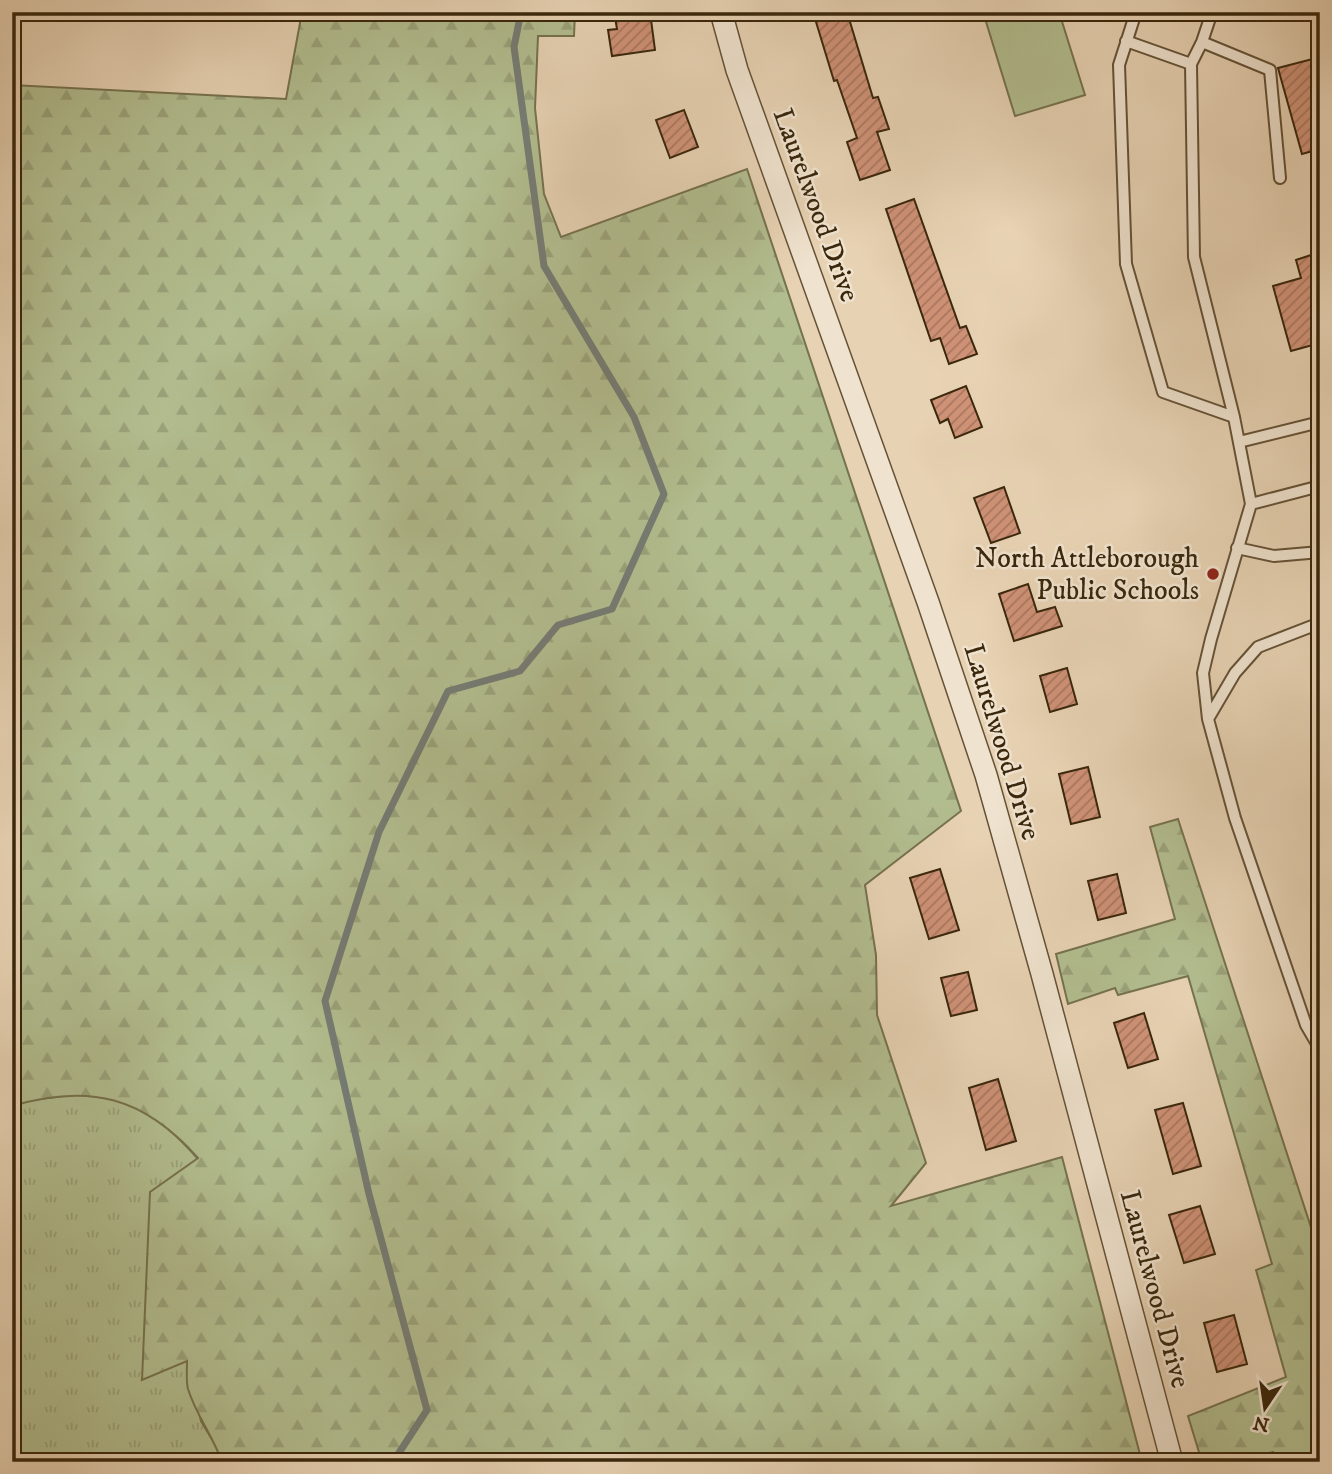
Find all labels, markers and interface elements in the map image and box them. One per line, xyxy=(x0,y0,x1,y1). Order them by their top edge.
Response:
street label: Laurelwood Drive xyxy=(765,104,867,306)
place label: North Attleborough Public Schools xyxy=(975,541,1199,608)
marker: North Attleborough Public Schools xyxy=(1205,566,1221,582)
street label: Laurelwood Drive xyxy=(956,640,1048,844)
street label: Laurelwood Drive xyxy=(1112,1186,1198,1392)
north arrow xyxy=(1230,1372,1300,1442)
text: N xyxy=(1251,1410,1272,1436)

